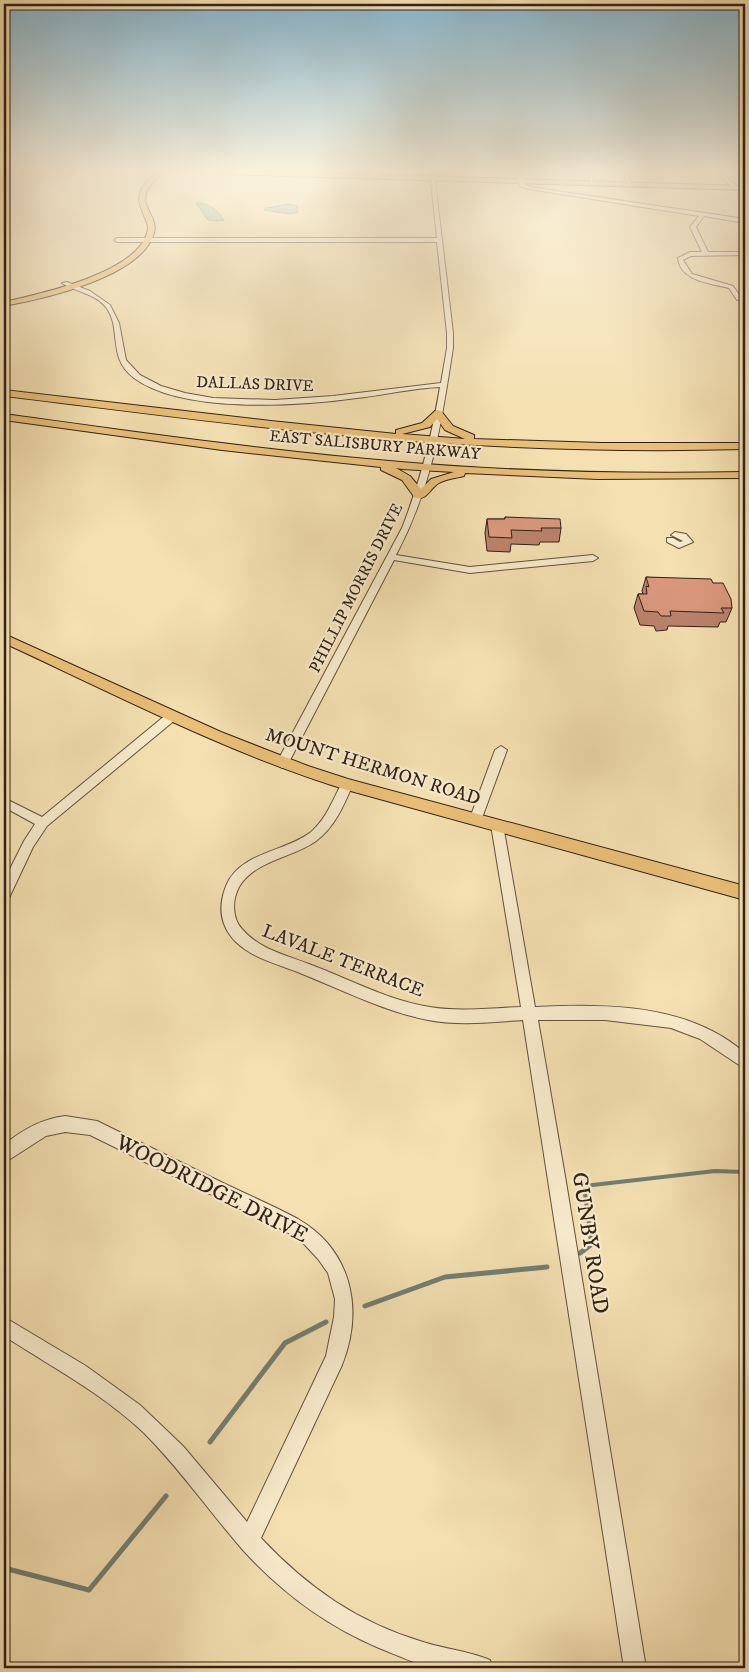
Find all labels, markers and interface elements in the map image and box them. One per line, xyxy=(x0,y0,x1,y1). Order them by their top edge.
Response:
street label: DALLAS DRIVE xyxy=(196,372,314,396)
street label: EAST SALISBURY PARKWAY xyxy=(269,426,482,464)
street label: PHILLIP MORRIS DRIVE xyxy=(305,500,407,676)
street label: MOUNT HERMON ROAD xyxy=(263,723,483,811)
street label: LAVALE TERRACE xyxy=(259,920,427,1002)
street label: WOODRIDGE DRIVE xyxy=(110,1128,313,1249)
street label: GUNBY ROAD xyxy=(565,1170,615,1316)

